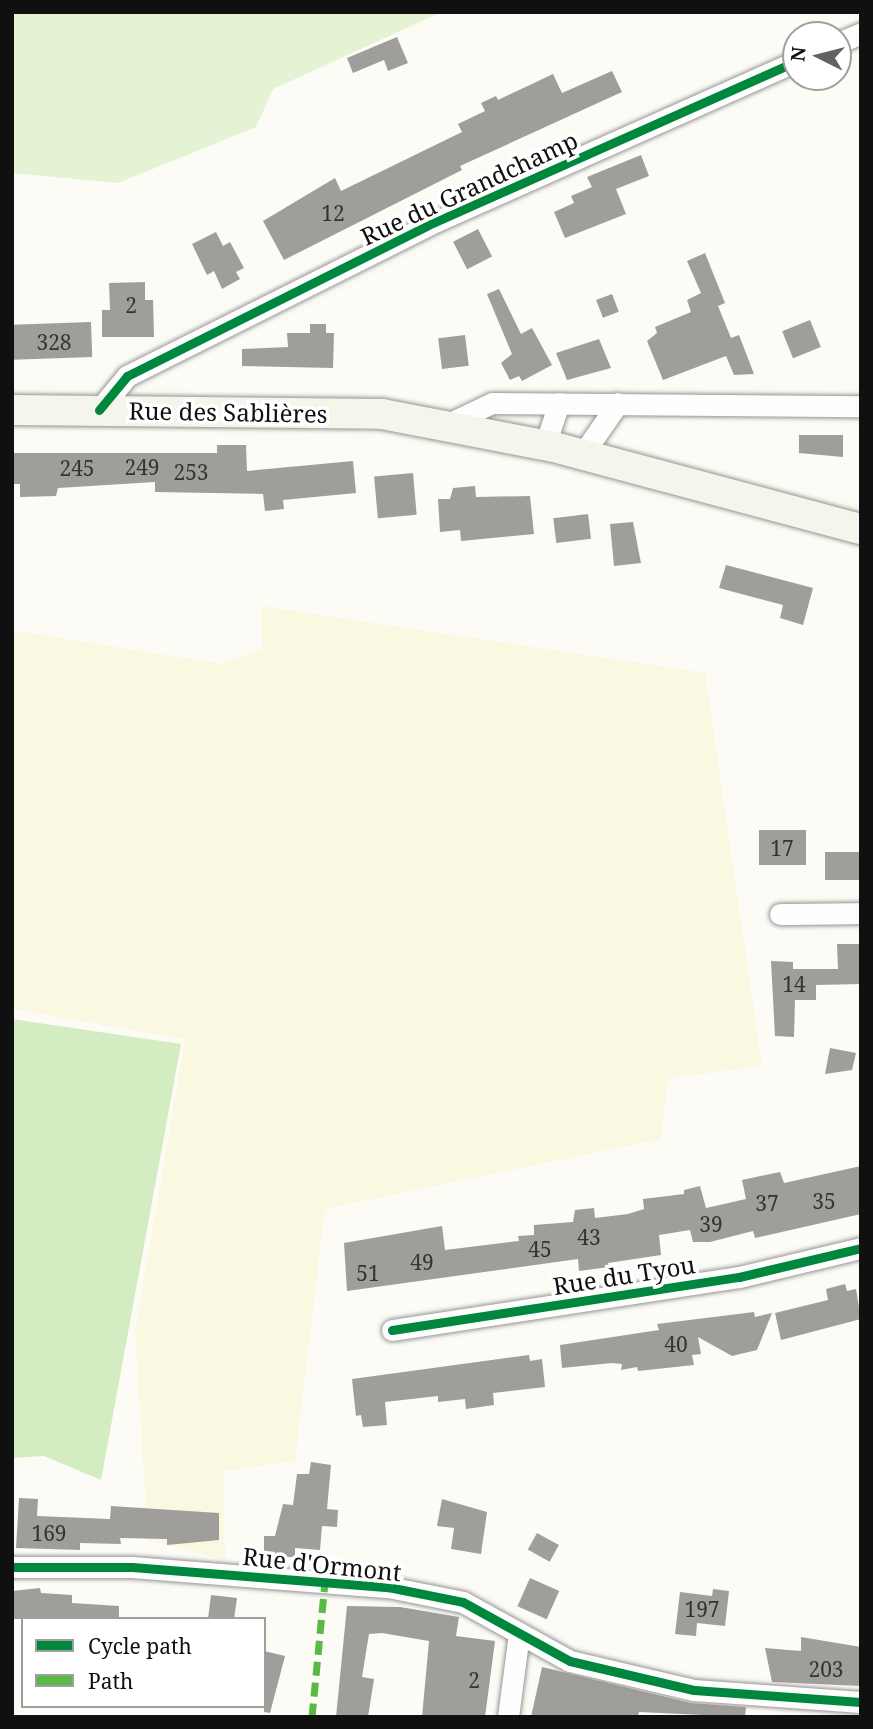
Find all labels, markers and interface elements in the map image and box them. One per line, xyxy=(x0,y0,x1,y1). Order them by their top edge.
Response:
north arrow xyxy=(782,21,852,91)
text: N xyxy=(784,45,812,63)
street label: Rue du Grandchamp xyxy=(356,125,582,251)
house number: 12 xyxy=(321,200,345,226)
house number: 2 xyxy=(125,292,137,318)
house number: 328 xyxy=(36,329,72,355)
street label: Rue des Sablières xyxy=(128,396,328,428)
house number: 249 xyxy=(124,454,160,480)
house number: 245 xyxy=(59,455,95,481)
house number: 253 xyxy=(173,459,209,485)
house number: 17 xyxy=(770,835,794,861)
house number: 14 xyxy=(782,971,806,997)
house number: 35 xyxy=(812,1188,836,1214)
house number: 37 xyxy=(755,1190,779,1216)
house number: 39 xyxy=(699,1211,723,1237)
house number: 43 xyxy=(577,1224,601,1250)
house number: 45 xyxy=(528,1236,552,1262)
house number: 49 xyxy=(410,1249,434,1275)
street label: Rue du Tyou xyxy=(551,1250,697,1300)
house number: 51 xyxy=(356,1260,380,1286)
house number: 40 xyxy=(664,1331,688,1357)
house number: 169 xyxy=(31,1520,67,1546)
street label: Rue d'Ormont xyxy=(241,1541,403,1587)
house number: 197 xyxy=(684,1596,720,1622)
legend xyxy=(21,1617,266,1708)
text: Cycle path xyxy=(88,1632,192,1660)
house number: 203 xyxy=(808,1656,844,1682)
text: Path xyxy=(88,1667,133,1695)
house number: 2 xyxy=(468,1667,480,1693)

